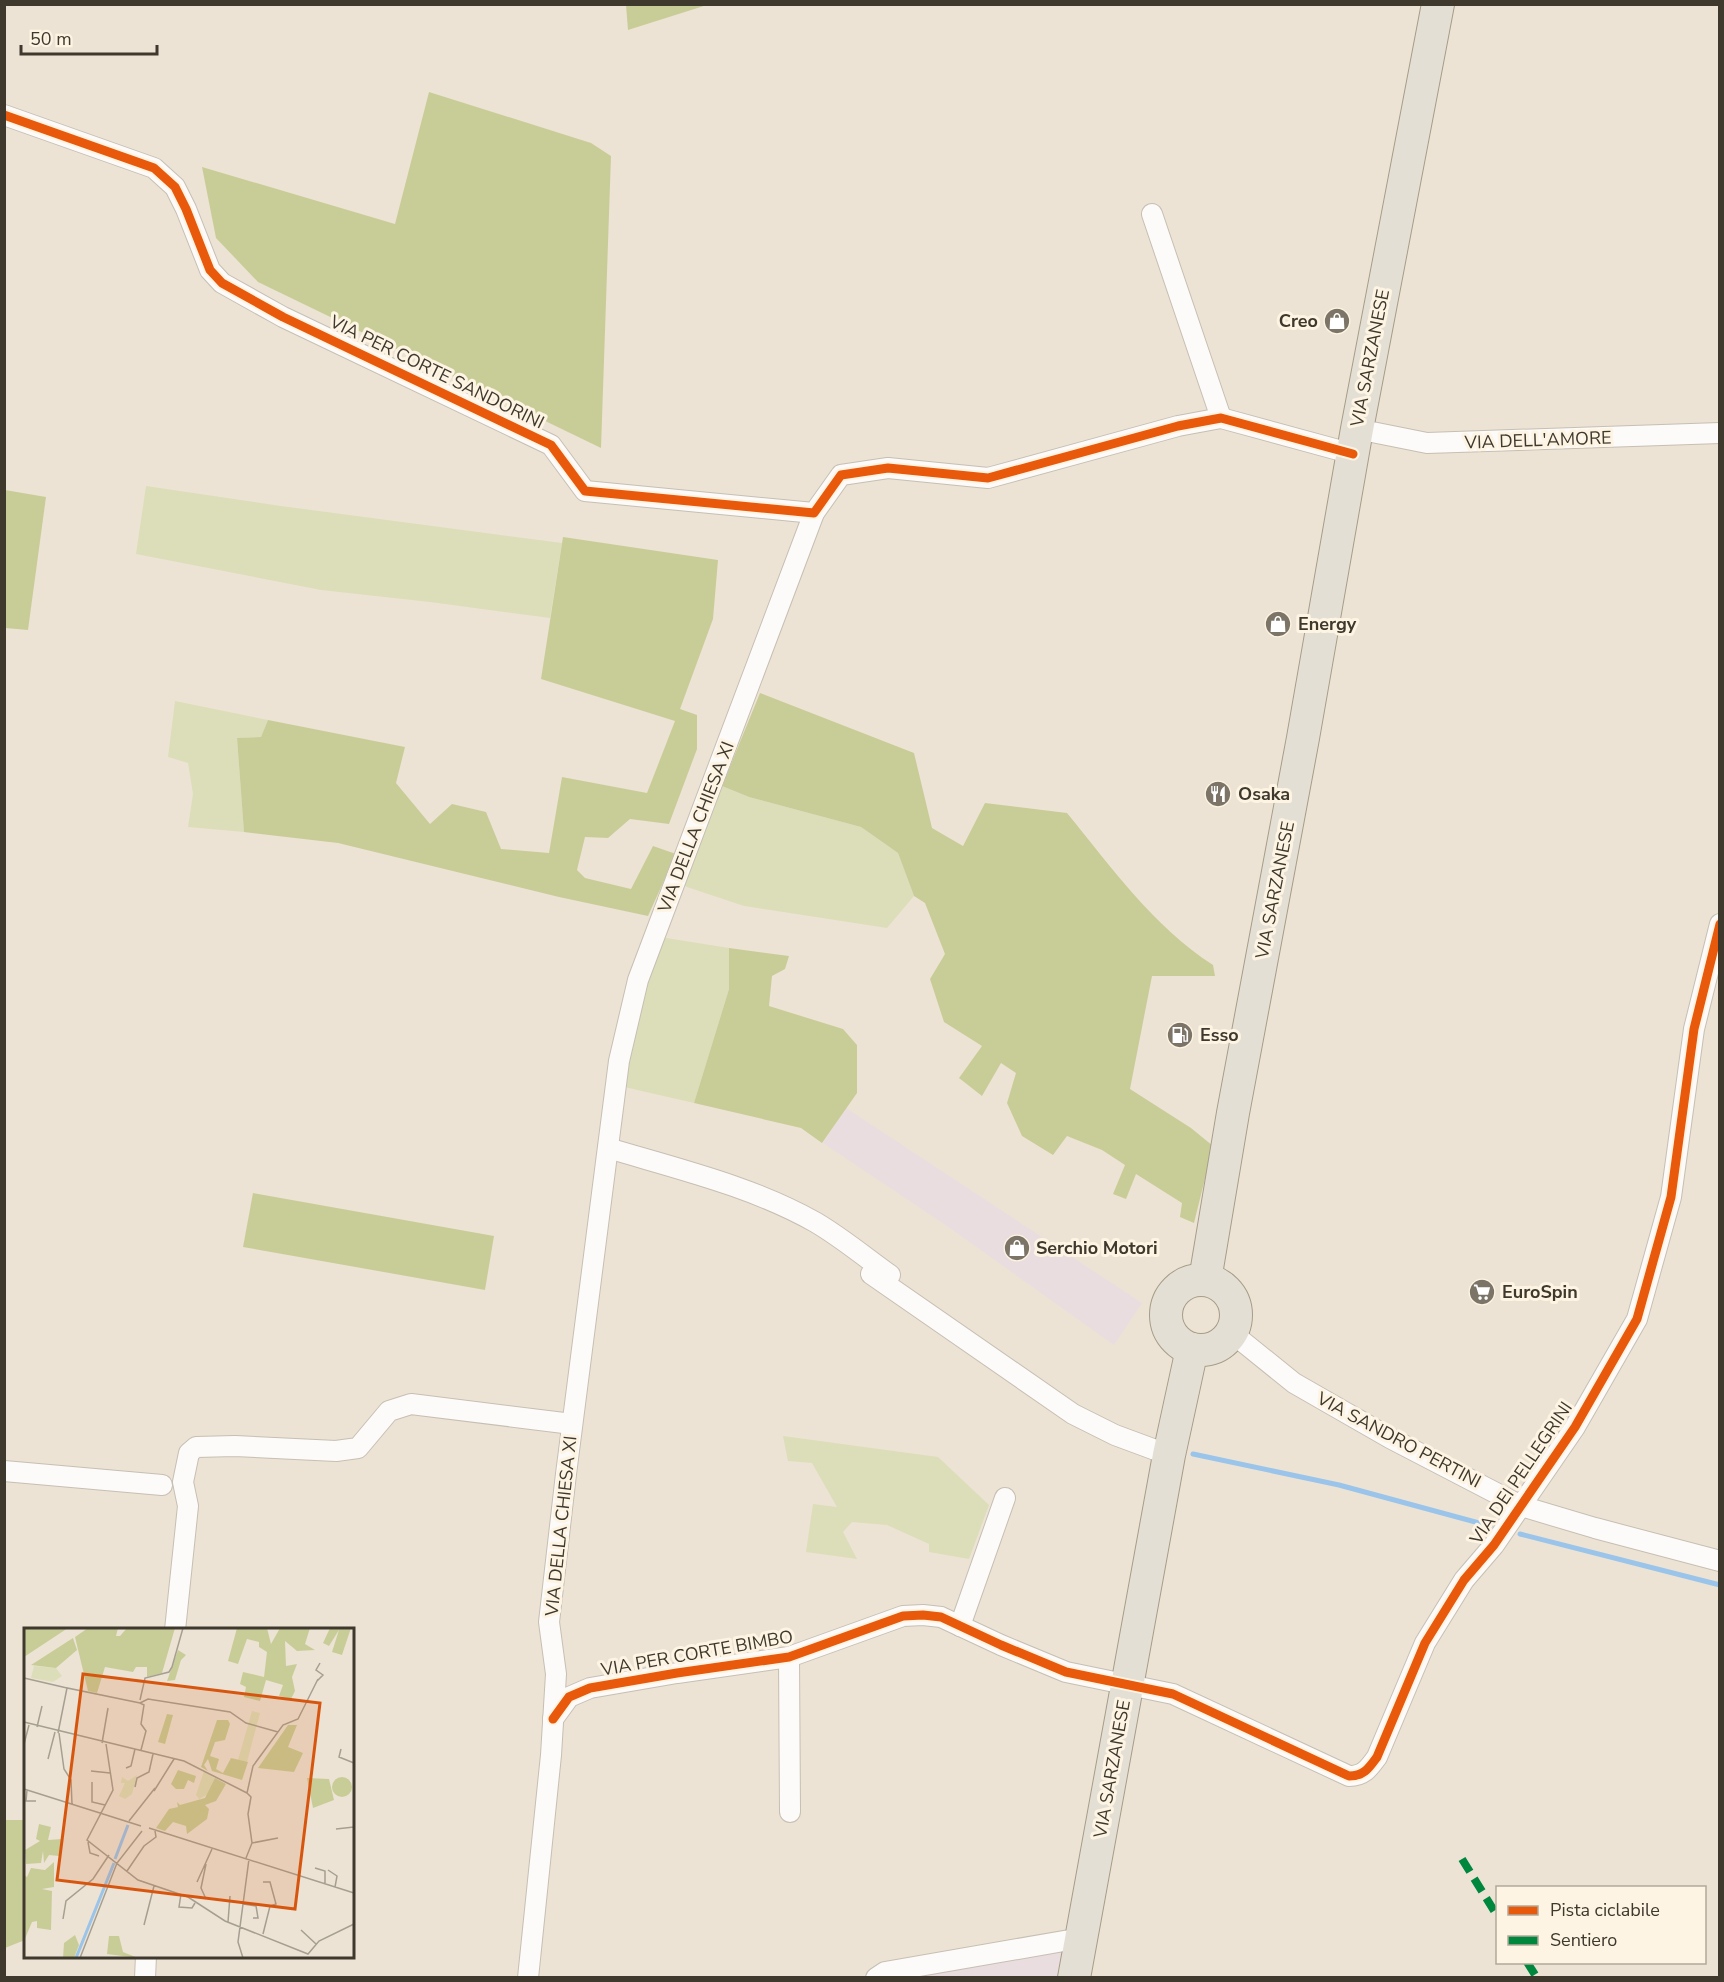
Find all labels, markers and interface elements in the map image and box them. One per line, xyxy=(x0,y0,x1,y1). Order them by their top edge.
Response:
scale bar xyxy=(21,18,158,56)
text: 50 m xyxy=(30,27,72,51)
street label: VIA SARZANESE xyxy=(1345,287,1395,430)
shop icon: Creo xyxy=(1322,306,1352,336)
street label: VIA PER CORTE SANDORINI xyxy=(325,309,548,434)
place label: Creo xyxy=(1279,309,1318,333)
street label: VIA DELL'AMORE xyxy=(1463,425,1612,455)
shop icon: Energy xyxy=(1263,609,1293,639)
place label: Energy xyxy=(1298,612,1357,636)
street label: VIA DELLA CHIESA XI xyxy=(652,738,740,917)
restaurant icon: Osaka xyxy=(1203,779,1233,809)
place label: Osaka xyxy=(1238,782,1290,806)
street label: VIA SARZANESE xyxy=(1250,819,1300,962)
fuel station icon: Esso xyxy=(1165,1020,1195,1050)
place label: Esso xyxy=(1200,1023,1239,1047)
shop icon: Serchio Motori xyxy=(1002,1233,1032,1263)
place label: Serchio Motori xyxy=(1036,1236,1158,1260)
supermarket icon: EuroSpin xyxy=(1467,1277,1497,1307)
place label: EuroSpin xyxy=(1502,1280,1578,1304)
street label: VIA SANDRO PERTINI xyxy=(1312,1386,1485,1494)
street label: VIA DEI PELLEGRINI xyxy=(1464,1397,1578,1550)
street label: VIA DELLA CHIESA XI xyxy=(539,1435,582,1618)
street label: VIA PER CORTE BIMBO xyxy=(598,1624,795,1682)
inset map xyxy=(24,1628,354,1958)
street label: VIA SARZANESE xyxy=(1088,1698,1136,1841)
legend xyxy=(1496,1886,1706,1964)
text: Pista ciclabile xyxy=(1550,1898,1660,1922)
text: Sentiero xyxy=(1550,1928,1617,1952)

